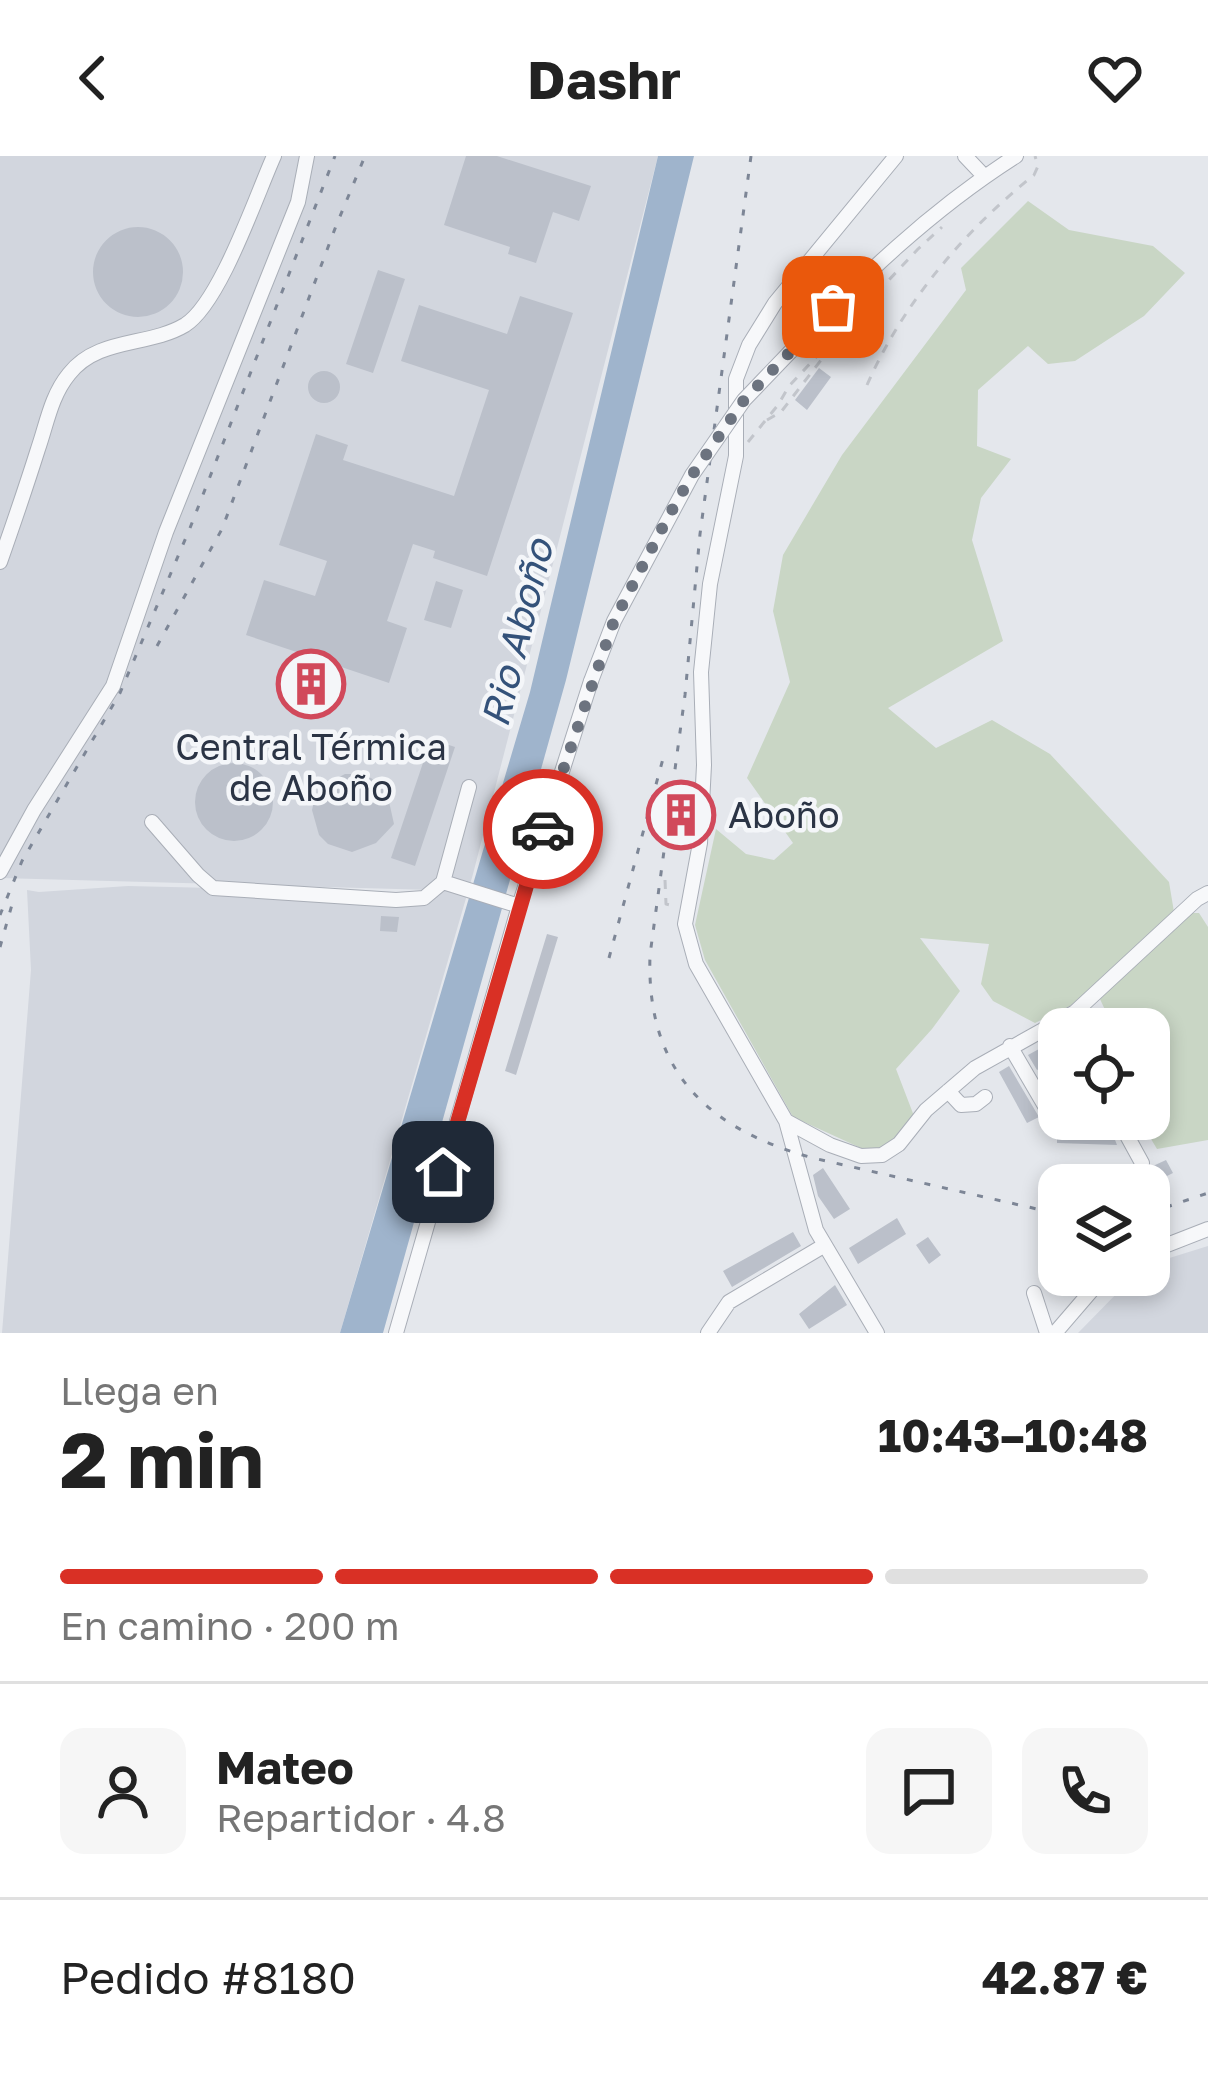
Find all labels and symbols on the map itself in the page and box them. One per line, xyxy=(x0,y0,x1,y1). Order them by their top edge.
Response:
pin xyxy=(782,256,884,358)
water label: Rio Aboño xyxy=(471,532,563,731)
building icon: Central Térmica de Aboño xyxy=(276,649,346,719)
place label: Central Térmica de Aboño xyxy=(175,725,447,809)
courier xyxy=(483,769,603,889)
building icon: Aboño xyxy=(646,780,716,850)
place label: Aboño xyxy=(728,793,840,836)
pin xyxy=(392,1121,494,1223)

